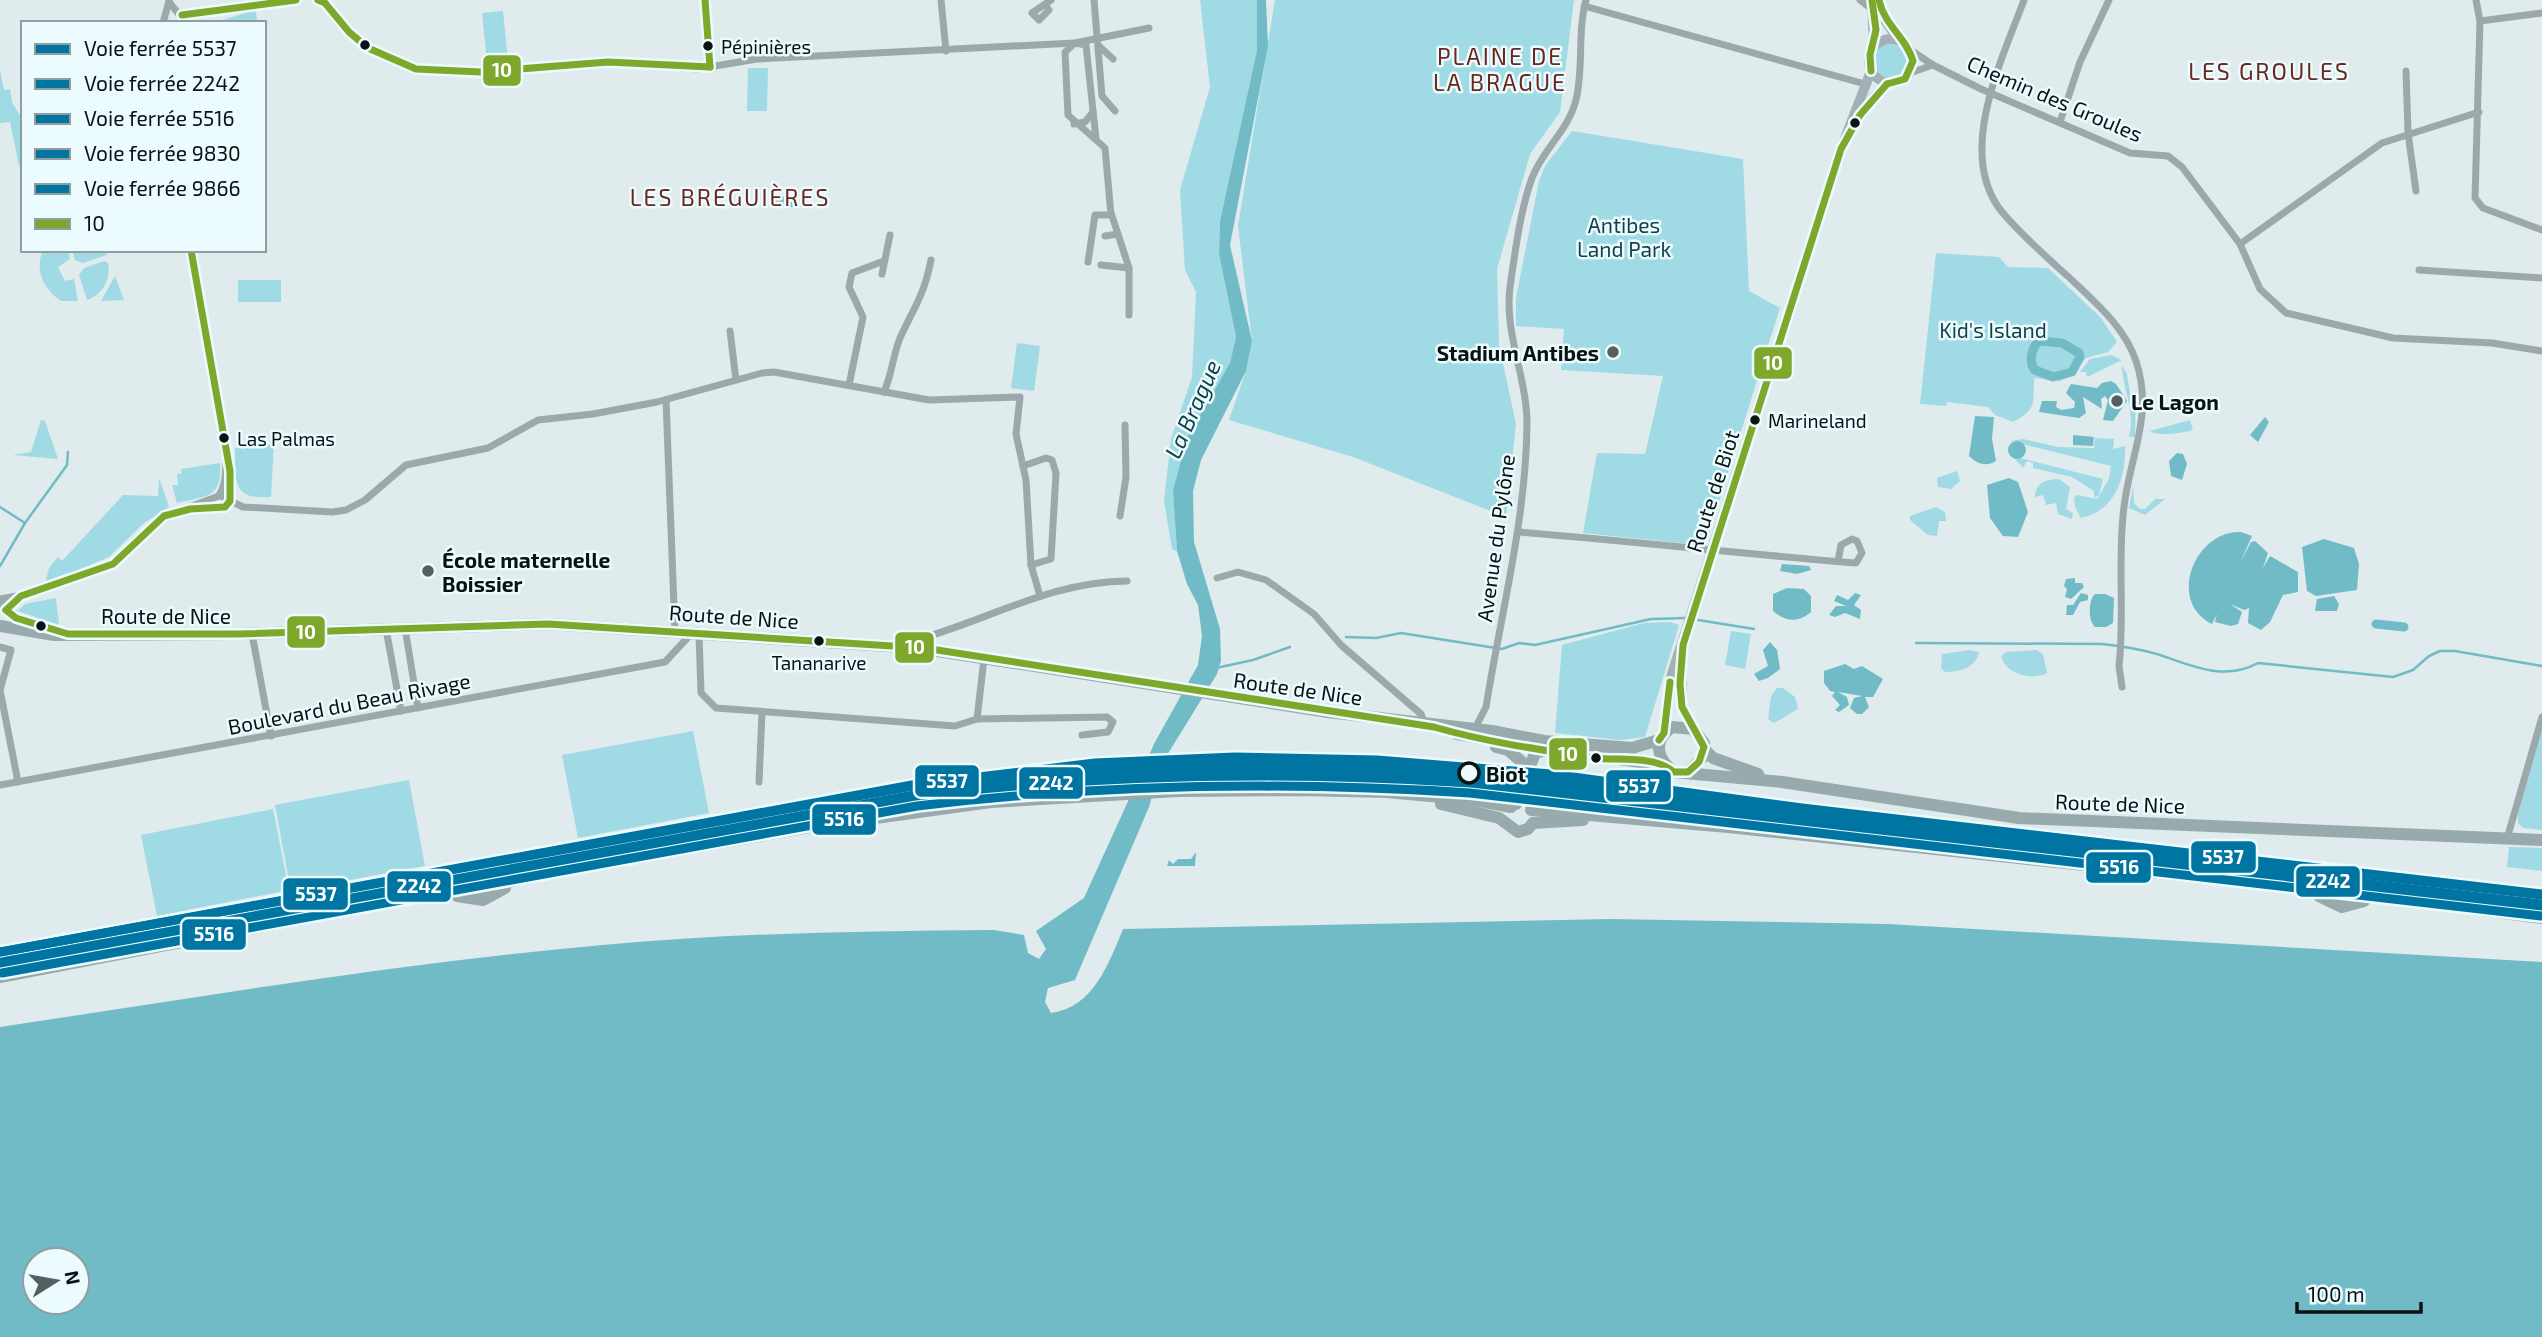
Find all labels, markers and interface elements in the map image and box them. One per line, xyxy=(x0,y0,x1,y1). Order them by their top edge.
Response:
legend xyxy=(21,21,266,252)
text: Voie ferrée 5537 xyxy=(84,35,237,60)
place label: Pépinières xyxy=(721,35,811,58)
unlabelled marker xyxy=(358,38,372,52)
marker: Pépinières xyxy=(701,39,715,53)
district label: PLAINE DE LA BRAGUE xyxy=(1433,42,1567,96)
street label: Chemin des Groules xyxy=(1964,50,2146,146)
line badge: 10 xyxy=(482,54,522,87)
district label: LES GROULES xyxy=(2188,57,2350,85)
text: 10 xyxy=(492,58,512,81)
text: Voie ferrée 2242 xyxy=(84,70,240,95)
text: Voie ferrée 5516 xyxy=(84,105,235,130)
unlabelled marker xyxy=(1848,116,1862,130)
text: Voie ferrée 9830 xyxy=(84,140,241,165)
text: Voie ferrée 9866 xyxy=(84,175,240,200)
district label: LES BRÉGUIÈRES xyxy=(630,183,830,211)
text: 10 xyxy=(84,210,105,235)
park label: Antibes Land Park xyxy=(1577,212,1671,261)
park label: Kid's Island xyxy=(1939,317,2047,342)
place label: Stadium Antibes xyxy=(1437,340,1599,365)
marker: Stadium Antibes xyxy=(1605,344,1621,360)
line badge: 10 xyxy=(1753,346,1793,380)
text: 10 xyxy=(1763,351,1783,374)
water label: La Brague xyxy=(1158,355,1226,463)
place label: Le Lagon xyxy=(2131,389,2219,414)
marker: Le Lagon xyxy=(2109,393,2125,409)
place label: Marineland xyxy=(1768,409,1867,432)
marker: Marineland xyxy=(1748,413,1762,427)
place label: Las Palmas xyxy=(237,427,335,450)
street label: Route de Biot xyxy=(1681,427,1743,555)
marker: Las Palmas xyxy=(217,431,231,445)
street label: Avenue du Pylône xyxy=(1471,453,1519,623)
place label: École maternelle Boissier xyxy=(442,547,610,596)
marker: École maternelle Boissier xyxy=(420,563,436,579)
street label: Route de Nice xyxy=(668,599,800,633)
street label: Route de Nice xyxy=(101,603,231,628)
line badge: 10 xyxy=(286,615,326,649)
unlabelled marker xyxy=(34,619,48,633)
text: 10 xyxy=(296,620,316,643)
line badge: 10 xyxy=(894,631,935,664)
marker: Tananarive xyxy=(812,634,826,648)
text: 10 xyxy=(905,635,925,658)
place label: Tananarive xyxy=(771,651,867,674)
street label: Boulevard du Beau Rivage xyxy=(226,667,472,739)
street label: Route de Nice xyxy=(1232,667,1364,709)
line badge: 10 xyxy=(1548,737,1588,771)
text: 10 xyxy=(1558,742,1578,765)
unlabelled marker xyxy=(1589,751,1603,765)
place label: Biot xyxy=(1486,761,1527,786)
marker: Biot xyxy=(1458,762,1480,784)
line badge: 5537 xyxy=(914,764,980,798)
line badge: 2242 xyxy=(1018,766,1084,800)
text: 5537 xyxy=(926,769,968,792)
line badge: 5537 xyxy=(1605,769,1672,803)
text: 2242 xyxy=(1028,771,1074,794)
text: 5537 xyxy=(1618,774,1660,797)
street label: Route de Nice xyxy=(2055,788,2185,818)
line badge: 5516 xyxy=(811,803,877,836)
text: 5516 xyxy=(824,807,864,830)
line badge: 5537 xyxy=(2190,840,2257,874)
text: 5537 xyxy=(2202,845,2244,868)
line badge: 5516 xyxy=(2085,851,2152,884)
text: 5516 xyxy=(2099,855,2139,878)
line badge: 2242 xyxy=(2295,865,2361,898)
text: 2242 xyxy=(2305,869,2351,892)
line badge: 2242 xyxy=(386,870,452,903)
text: 2242 xyxy=(396,874,442,897)
line badge: 5537 xyxy=(282,877,349,911)
text: 5537 xyxy=(295,882,337,905)
line badge: 5516 xyxy=(181,918,247,951)
text: 5516 xyxy=(194,922,234,945)
north arrow xyxy=(21,1246,91,1316)
text: N xyxy=(61,1269,86,1287)
scale bar xyxy=(2297,1270,2421,1314)
text: 100 m xyxy=(2308,1281,2365,1306)

